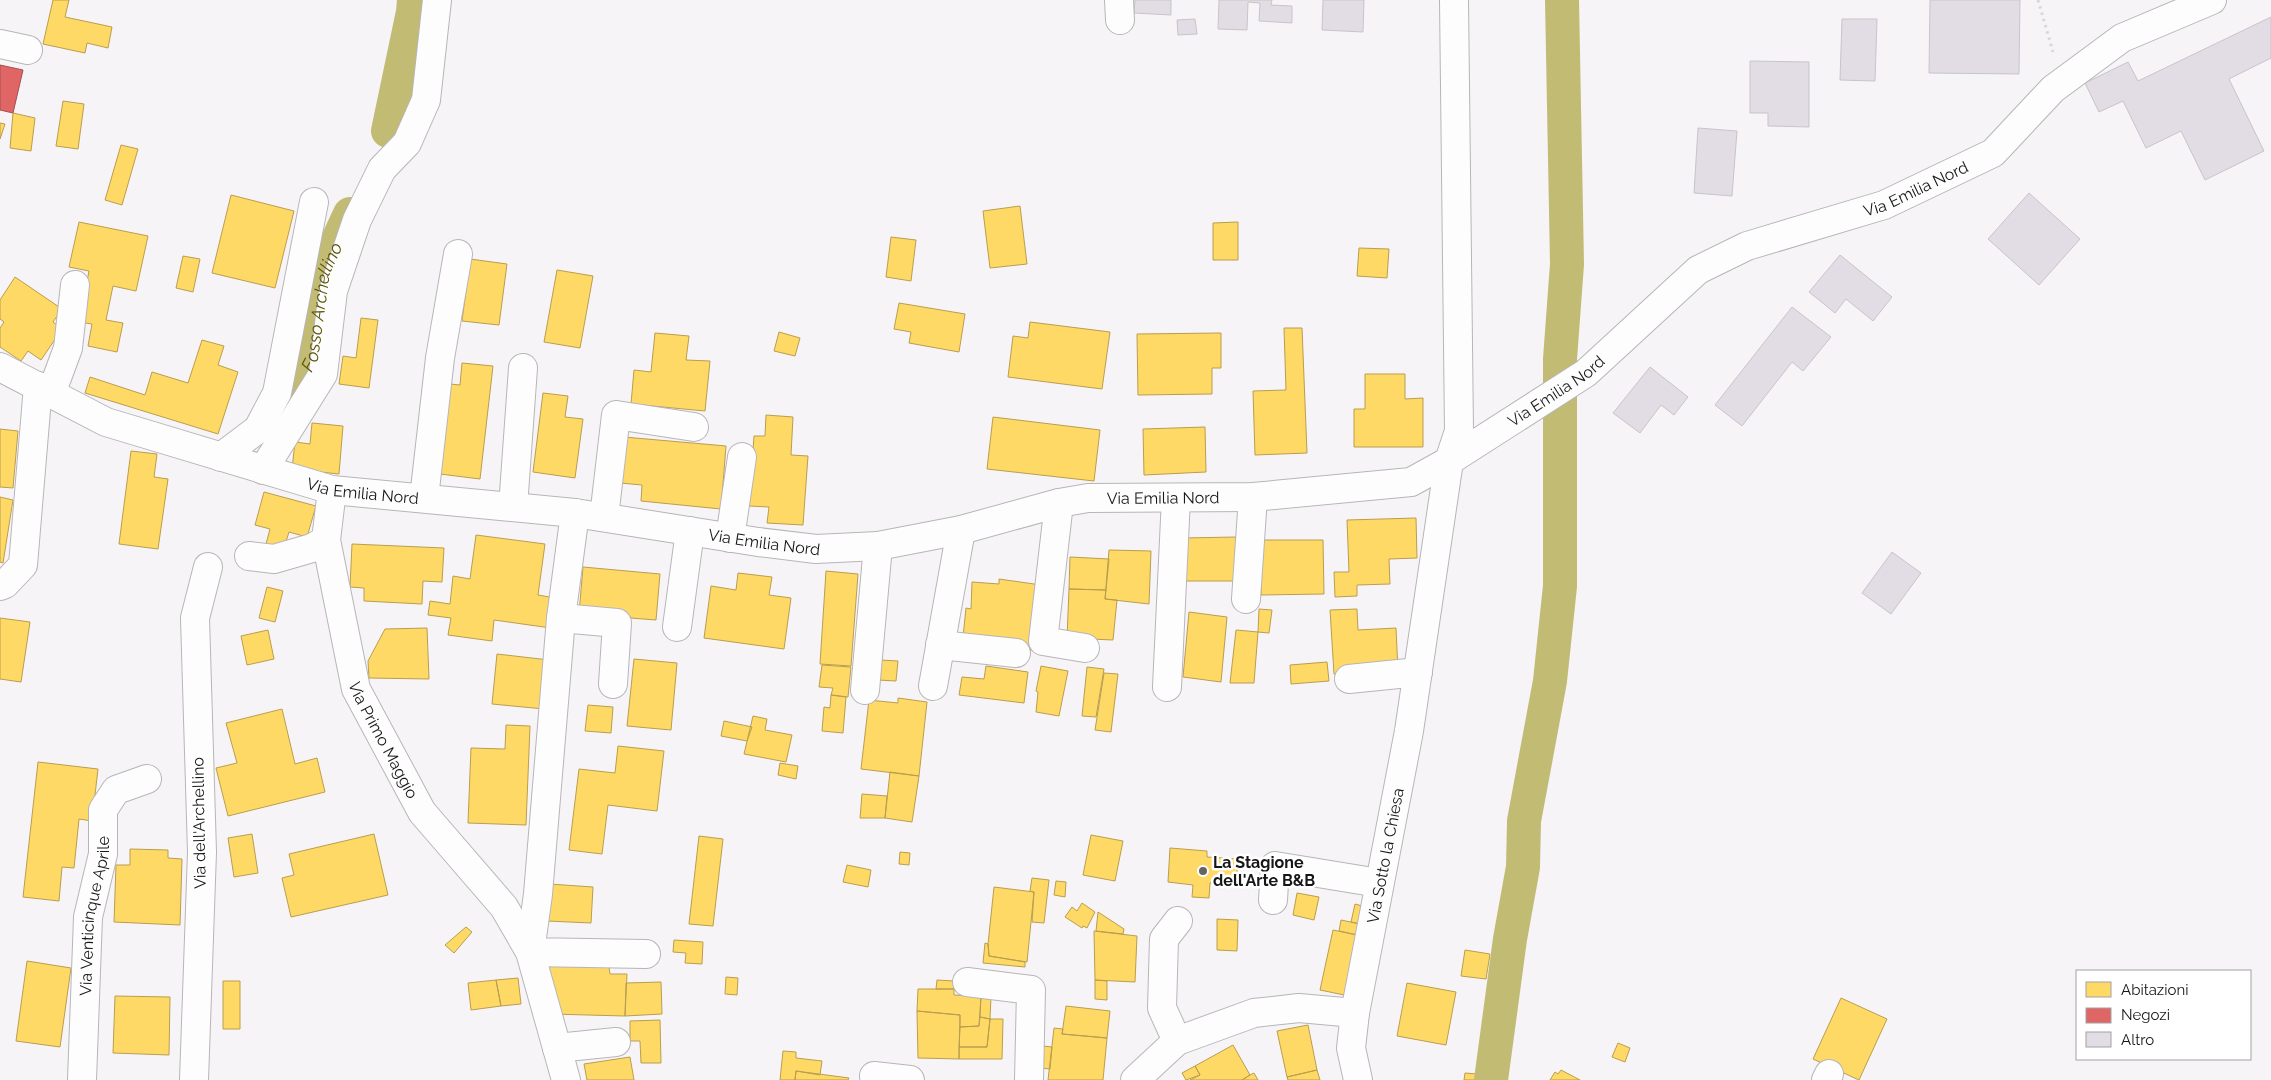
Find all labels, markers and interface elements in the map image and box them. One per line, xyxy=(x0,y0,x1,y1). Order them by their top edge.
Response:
street label: Via Emilia Nord xyxy=(1861,157,1971,220)
water label: Fosso Archellino xyxy=(296,239,346,375)
street label: Via Emilia Nord xyxy=(1504,351,1608,430)
street label: Via Emilia Nord xyxy=(304,473,420,508)
street label: Via Emilia Nord xyxy=(1107,488,1220,507)
street label: Via Emilia Nord xyxy=(707,525,821,559)
street label: Via Primo Maggio xyxy=(345,680,422,802)
street label: Via dell'Archellino xyxy=(188,757,210,889)
street label: Via Sotto la Chiesa xyxy=(1363,786,1407,925)
street label: Via Venticinque Aprile xyxy=(76,836,113,996)
place label: La Stagione dell'Arte B&B xyxy=(1213,853,1315,890)
marker: La Stagione dell'Arte B&B xyxy=(1197,865,1209,877)
legend xyxy=(2076,970,2251,1060)
text: Abitazioni xyxy=(2121,981,2188,999)
text: Negozi xyxy=(2121,1006,2170,1024)
text: Altro xyxy=(2121,1031,2154,1049)

